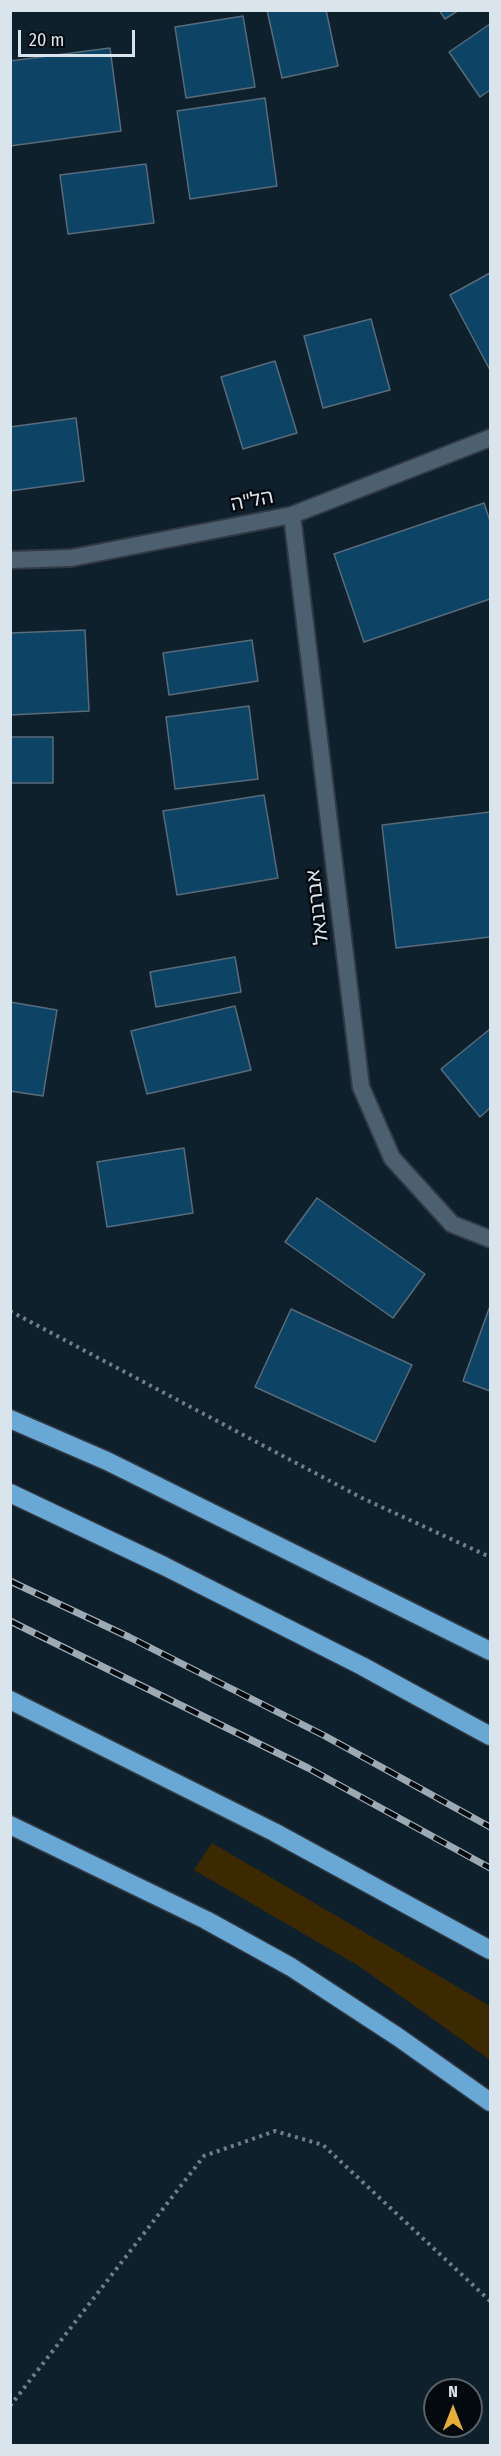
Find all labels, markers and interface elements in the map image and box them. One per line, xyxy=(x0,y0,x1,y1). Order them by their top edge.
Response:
scale bar xyxy=(21,18,138,56)
text: 20 m xyxy=(29,29,64,51)
street label: הל"ה xyxy=(229,485,275,517)
street label: אברבנאל xyxy=(302,868,334,946)
north arrow xyxy=(423,2378,483,2438)
text: N xyxy=(448,2382,458,2401)

